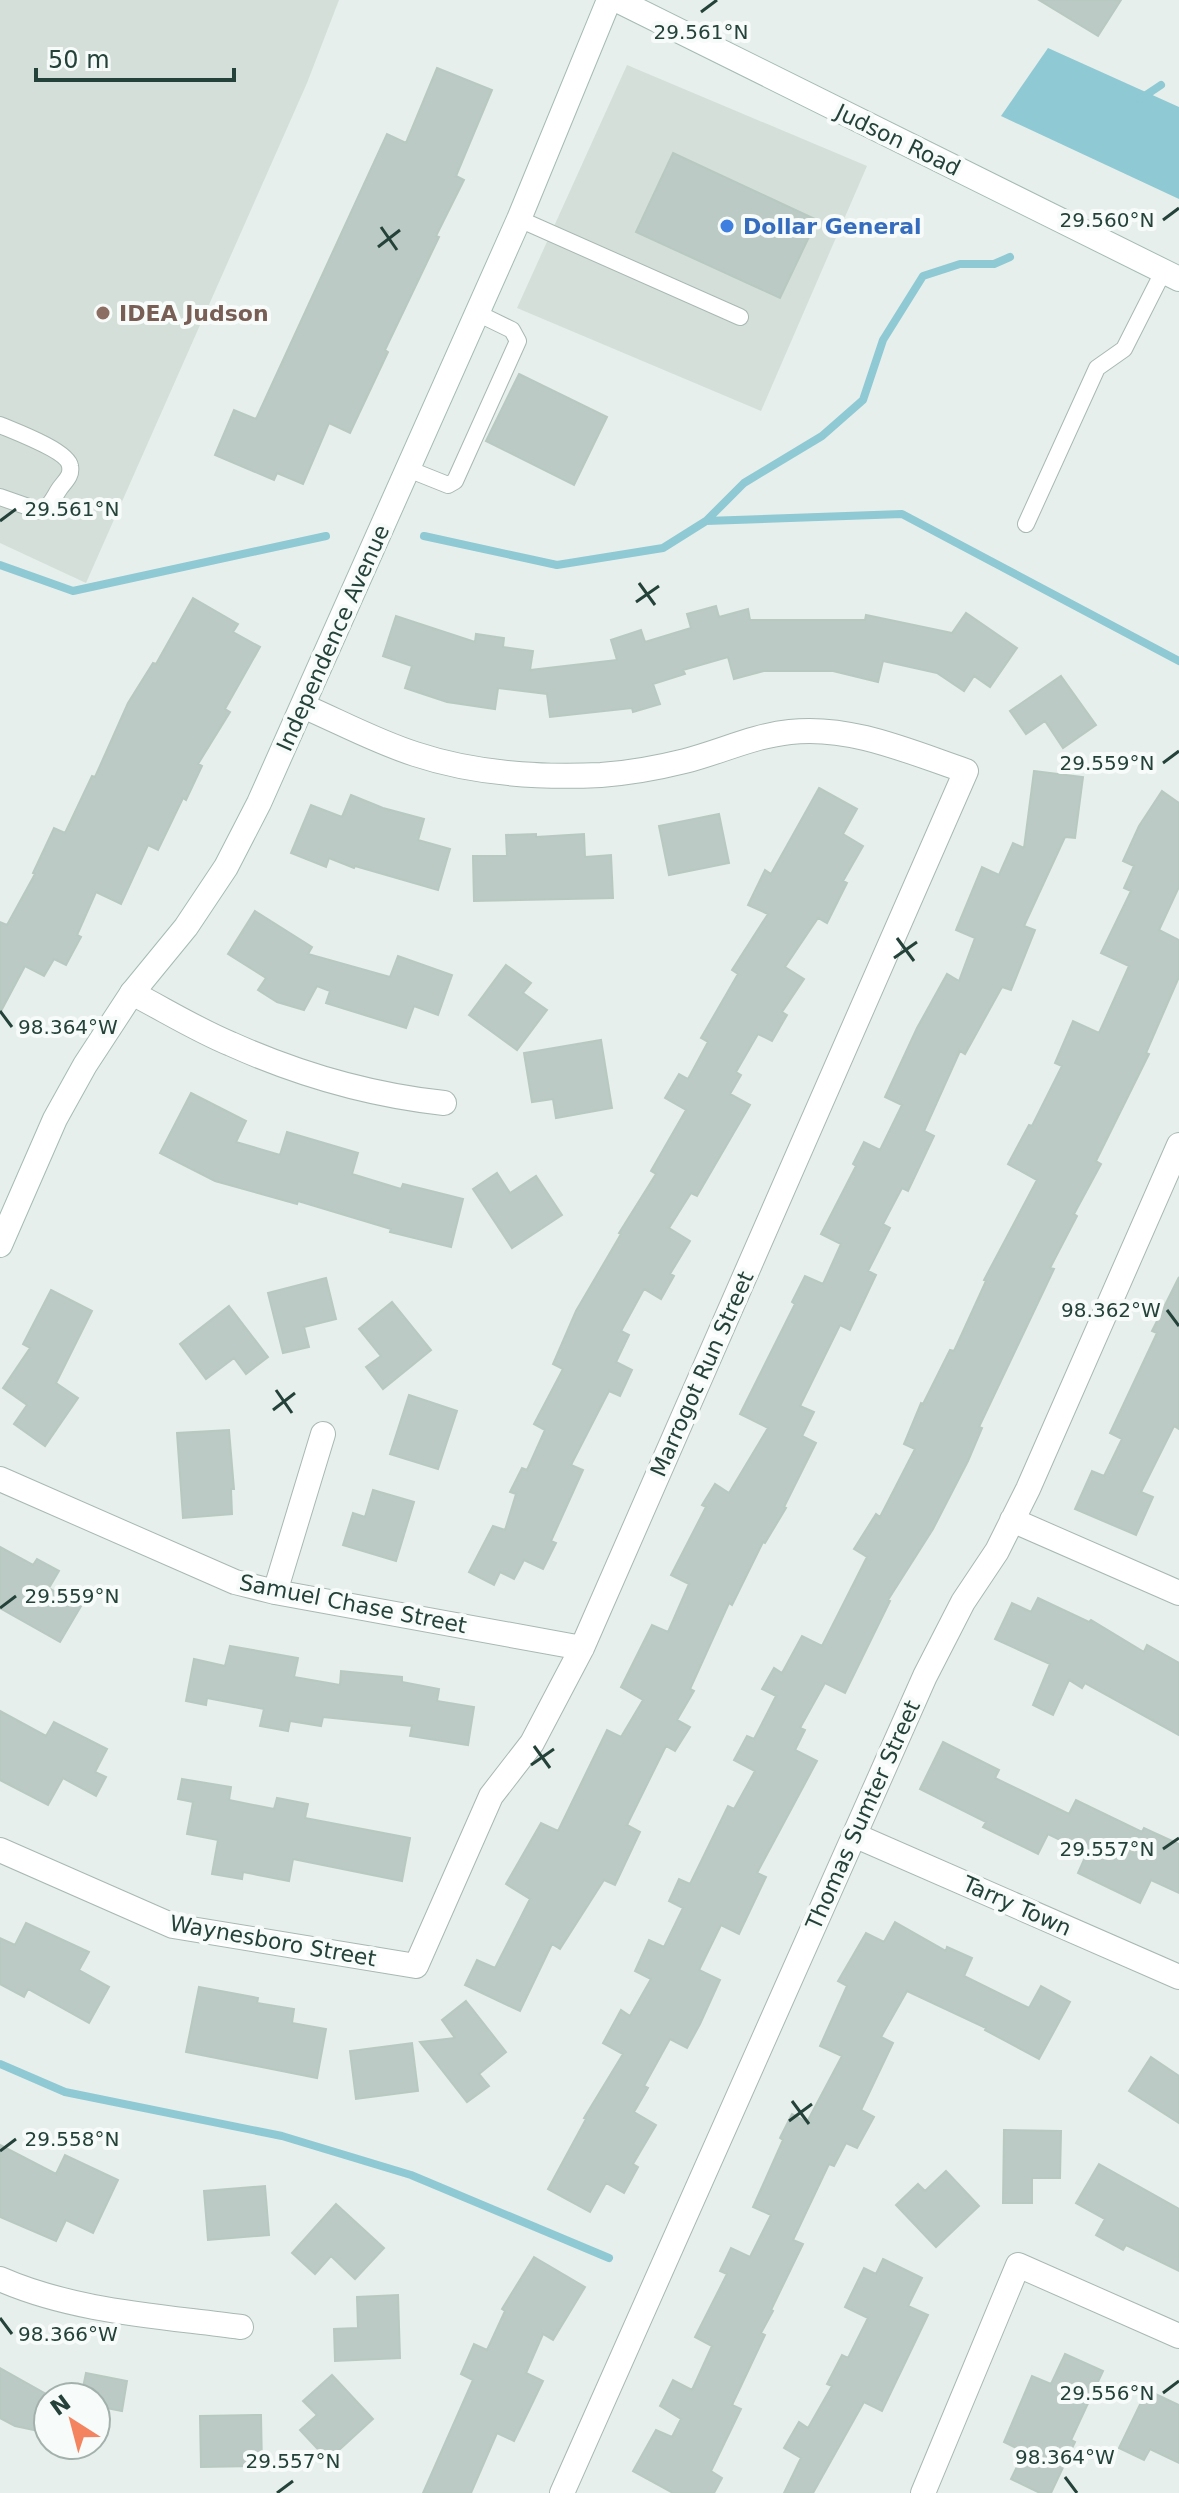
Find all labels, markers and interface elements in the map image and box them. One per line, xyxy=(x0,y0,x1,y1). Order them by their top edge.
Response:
text: 29.561°N xyxy=(654,20,748,44)
scale bar xyxy=(36,32,234,82)
text: 50 m xyxy=(48,46,110,74)
street label: Judson Road xyxy=(830,98,964,181)
text: 29.560°N xyxy=(1060,208,1154,232)
place label: Dollar General xyxy=(743,214,922,239)
marker: Dollar General xyxy=(718,217,736,235)
place label: IDEA Judson xyxy=(119,301,269,326)
marker: IDEA Judson xyxy=(94,304,112,322)
text: 29.561°N xyxy=(25,497,119,521)
street label: Independence Avenue xyxy=(272,521,394,755)
text: 29.559°N xyxy=(1060,751,1154,775)
text: 98.364°W xyxy=(18,1015,118,1039)
street label: Marrogot Run Street xyxy=(645,1267,759,1481)
text: 98.362°W xyxy=(1061,1298,1161,1322)
street label: Samuel Chase Street xyxy=(237,1570,469,1638)
text: 29.559°N xyxy=(25,1584,119,1608)
street label: Thomas Sumter Street xyxy=(801,1696,925,1935)
text: 29.557°N xyxy=(1060,1837,1154,1861)
street label: Tarry Town xyxy=(958,1871,1075,1941)
street label: Waynesboro Street xyxy=(168,1911,378,1972)
text: 29.558°N xyxy=(25,2127,119,2151)
text: 98.366°W xyxy=(18,2322,118,2346)
north arrow xyxy=(32,2381,112,2461)
text: 29.556°N xyxy=(1060,2381,1154,2405)
text: N xyxy=(46,2390,75,2421)
text: 98.364°W xyxy=(1015,2445,1115,2469)
text: 29.557°N xyxy=(246,2449,340,2473)

